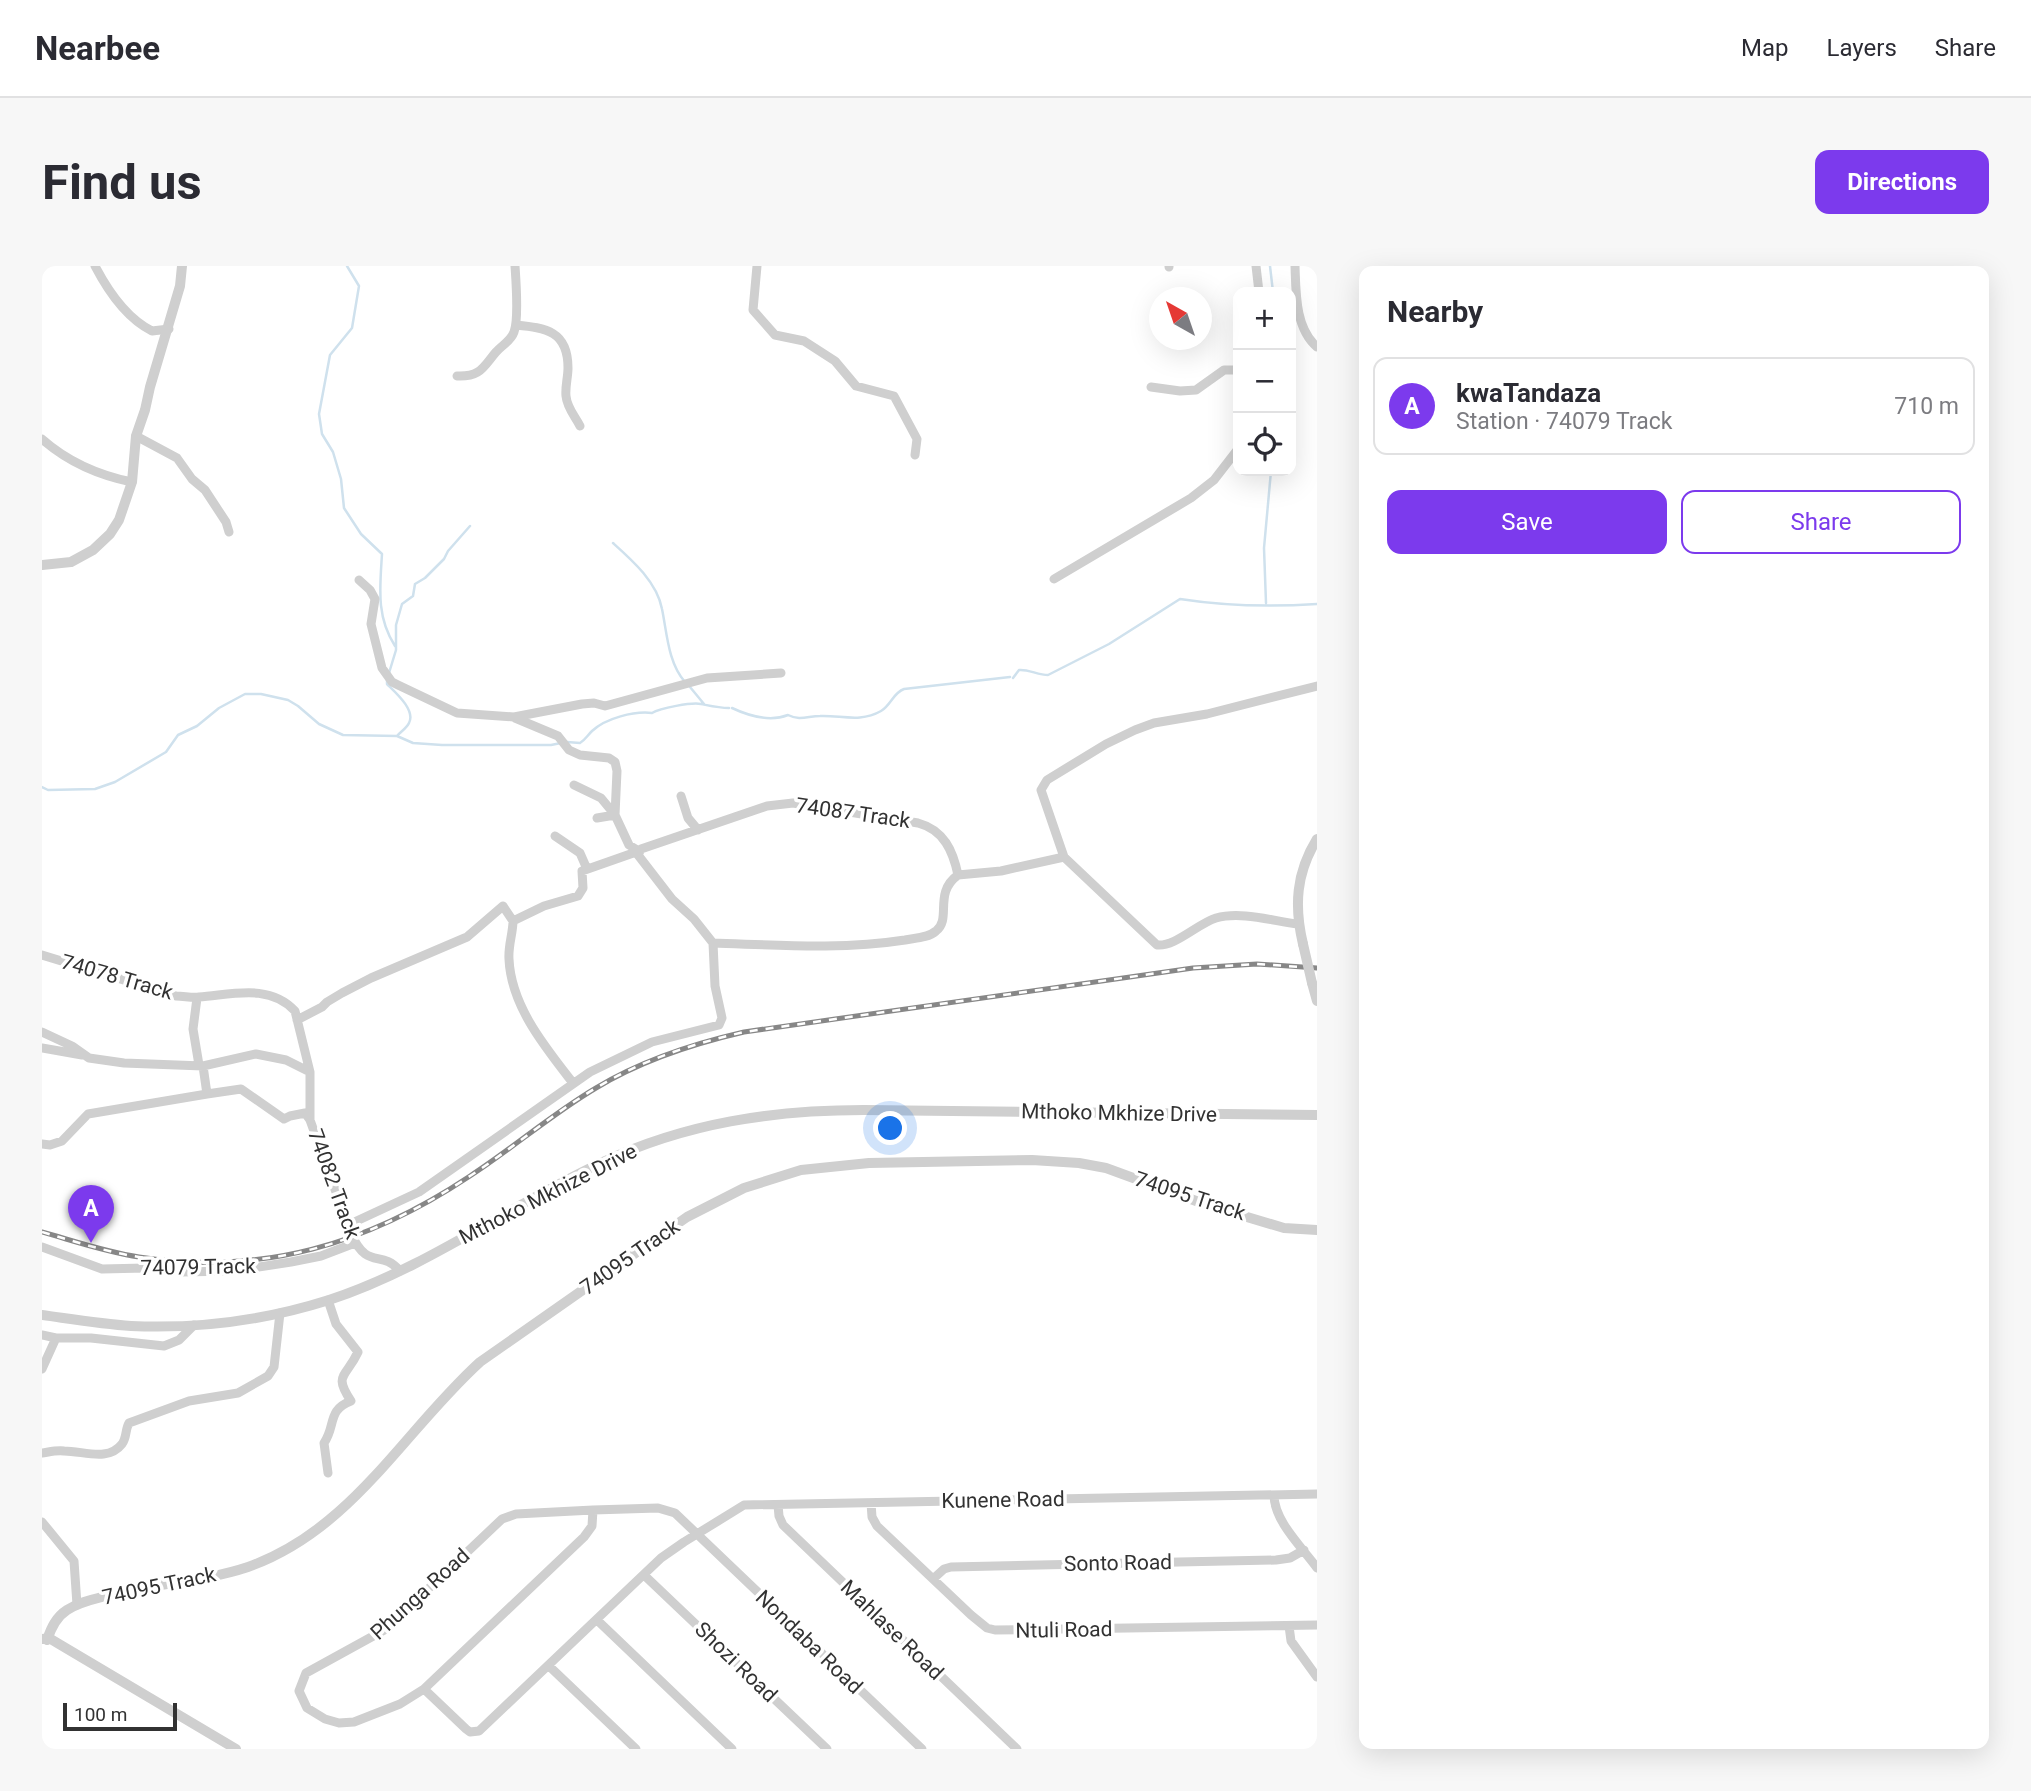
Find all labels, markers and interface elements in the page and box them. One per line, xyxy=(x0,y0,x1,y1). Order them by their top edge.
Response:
text: Nearbee xyxy=(35,29,160,68)
text: Map xyxy=(1741,34,1789,62)
text: Layers xyxy=(1827,34,1897,62)
text: Share xyxy=(1935,34,1996,62)
button: Directions xyxy=(1815,150,1989,214)
text: Find us xyxy=(42,154,202,211)
north arrow xyxy=(1149,287,1212,350)
map controls xyxy=(1233,287,1296,476)
button: + xyxy=(1233,287,1296,350)
text: Nearby xyxy=(1387,294,1483,329)
button: − xyxy=(1233,350,1296,413)
text: kwaTandaza xyxy=(1456,378,1601,408)
text: A xyxy=(1404,393,1420,420)
text: 710 m xyxy=(1894,393,1959,420)
text: Station · 74079 Track xyxy=(1456,408,1672,435)
button: locate xyxy=(1233,413,1296,476)
button: Save xyxy=(1387,490,1667,554)
button: Share xyxy=(1681,490,1961,554)
street label: 74087 Track xyxy=(794,793,912,833)
street label: 74078 Track xyxy=(58,950,176,1005)
street label: Mthoko Mkhize Drive xyxy=(1021,1099,1217,1127)
your location xyxy=(873,1111,907,1145)
street label: 74082 Track xyxy=(303,1126,365,1243)
street label: Mthoko Mkhize Drive xyxy=(455,1139,641,1249)
street label: 74095 Track xyxy=(1131,1167,1249,1225)
pin: A xyxy=(68,1185,114,1243)
street label: 74095 Track xyxy=(576,1214,684,1300)
street label: 74079 Track xyxy=(140,1254,256,1280)
street label: Kunene Road xyxy=(941,1487,1065,1513)
street label: Phunga Road xyxy=(366,1543,474,1645)
street label: Sonto Road xyxy=(1064,1550,1172,1576)
street label: 74095 Track xyxy=(100,1562,218,1610)
street label: Mahlase Road xyxy=(836,1575,948,1685)
street label: Nondaba Road xyxy=(751,1585,867,1699)
street label: Shozi Road xyxy=(690,1617,782,1707)
street label: Ntuli Road xyxy=(1015,1617,1113,1643)
scale bar xyxy=(63,1700,177,1732)
text: 100 m xyxy=(74,1703,127,1726)

